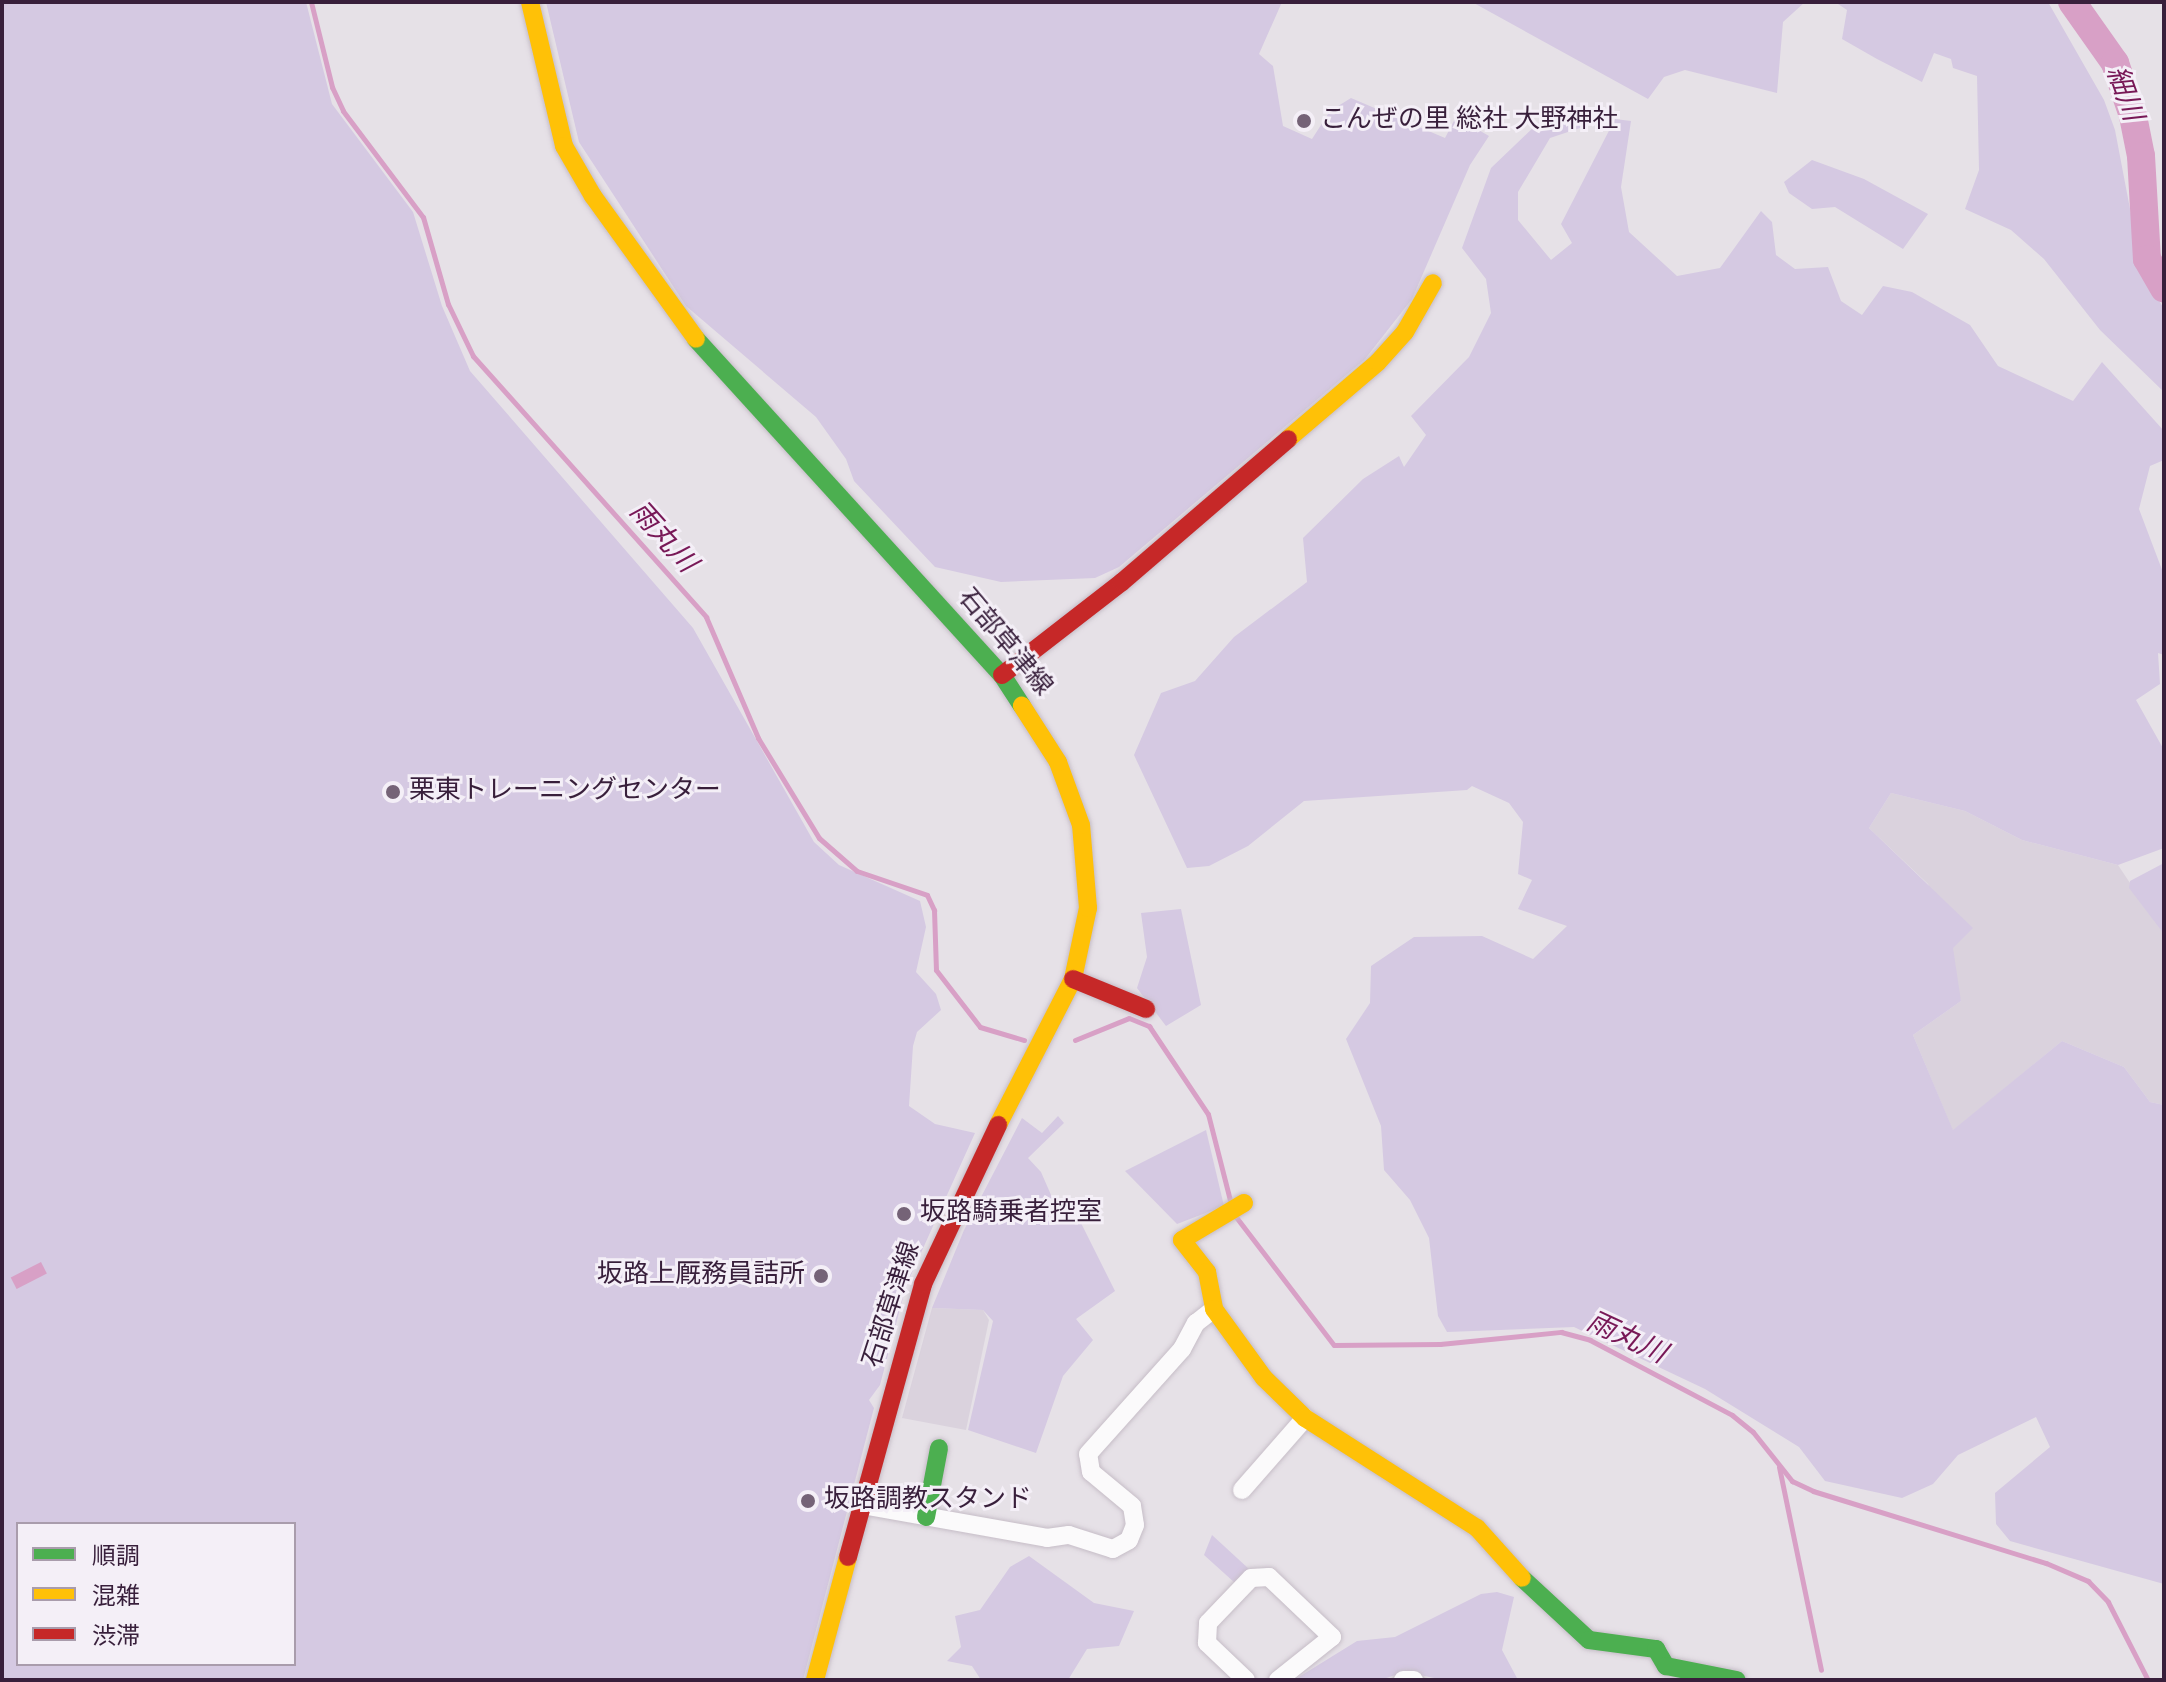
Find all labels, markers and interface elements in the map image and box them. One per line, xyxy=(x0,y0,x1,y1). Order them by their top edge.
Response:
water label: 細川 xyxy=(2098,62,2148,126)
place label: こんぜの里 総社 大野神社 xyxy=(1320,105,1618,137)
marker: こんぜの里 総社 大野神社 xyxy=(1295,112,1313,130)
water label: 雨丸川 xyxy=(621,496,703,580)
street label: 石部草津線 xyxy=(950,583,1058,703)
place label: 栗東トレーニングセンター xyxy=(409,776,721,808)
marker: 栗東トレーニングセンター xyxy=(384,783,402,801)
place label: 坂路騎乗者控室 xyxy=(920,1198,1102,1230)
marker: 坂路騎乗者控室 xyxy=(895,1205,913,1223)
street label: 石部草津線 xyxy=(858,1238,928,1372)
place label: 坂路上厩務員詰所 xyxy=(597,1260,805,1292)
marker: 坂路上厩務員詰所 xyxy=(812,1267,830,1285)
water label: 雨丸川 xyxy=(1581,1306,1671,1372)
place label: 坂路調教スタンド xyxy=(824,1485,1032,1517)
marker: 坂路調教スタンド xyxy=(799,1492,817,1510)
legend xyxy=(16,1522,296,1666)
text: 順調 xyxy=(92,1543,140,1573)
text: 混雑 xyxy=(92,1583,140,1613)
text: 渋滞 xyxy=(92,1623,140,1653)

